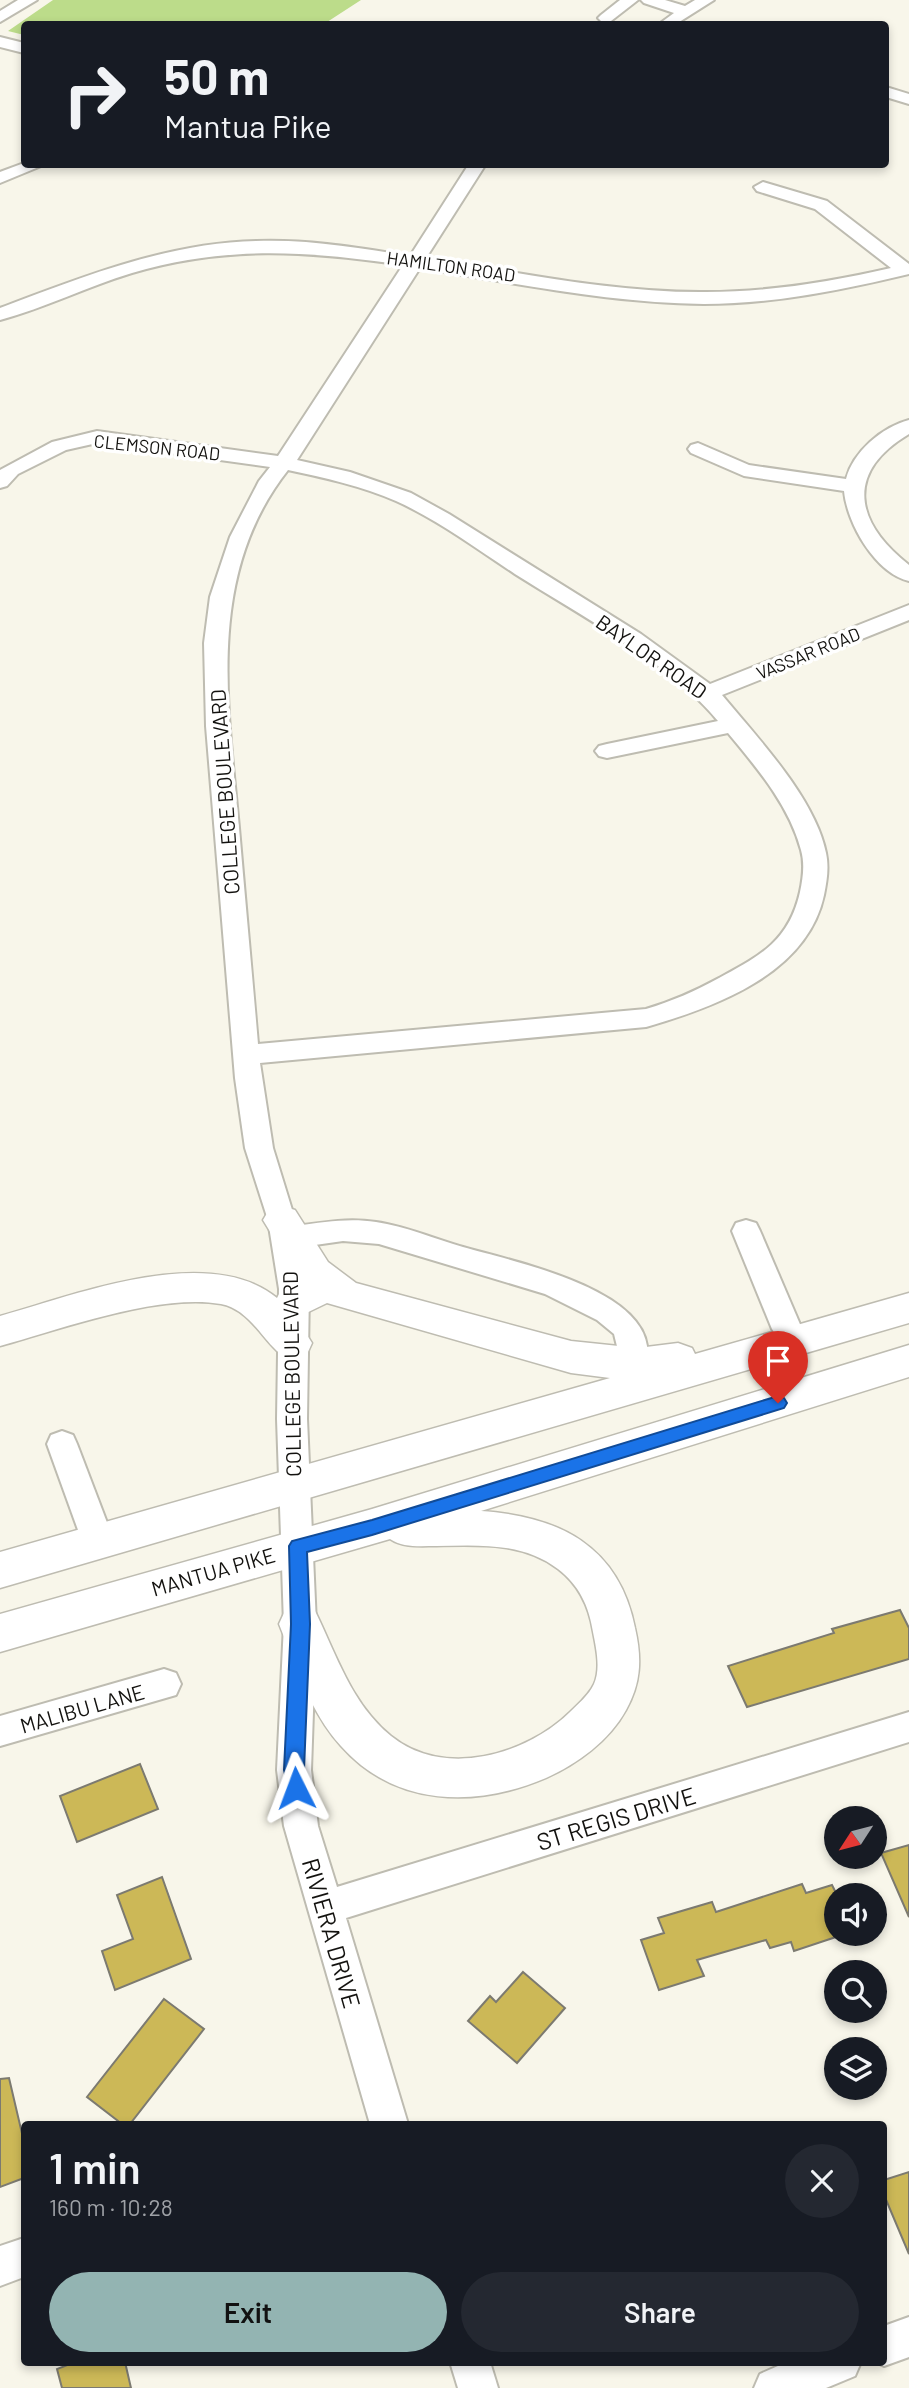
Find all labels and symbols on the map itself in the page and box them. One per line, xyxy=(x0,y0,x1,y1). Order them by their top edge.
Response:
street label: HAMILTON ROAD xyxy=(385,246,517,286)
street label: CLEMSON ROAD xyxy=(93,429,221,465)
street label: BAYLOR ROAD xyxy=(592,609,712,703)
street label: VASSAR ROAD xyxy=(753,622,863,684)
street label: COLLEGE BOULEVARD xyxy=(204,688,244,896)
street label: COLLEGE BOULEVARD xyxy=(277,1271,305,1477)
pin xyxy=(748,1331,808,1403)
street label: MANTUA PIKE xyxy=(148,1541,278,1601)
street label: MALIBU LANE xyxy=(17,1678,147,1738)
position arrow xyxy=(259,1751,333,1825)
street label: ST REGIS DRIVE xyxy=(533,1780,699,1856)
north arrow xyxy=(824,1806,887,1869)
street label: RIVIERA DRIVE xyxy=(297,1855,367,2011)

